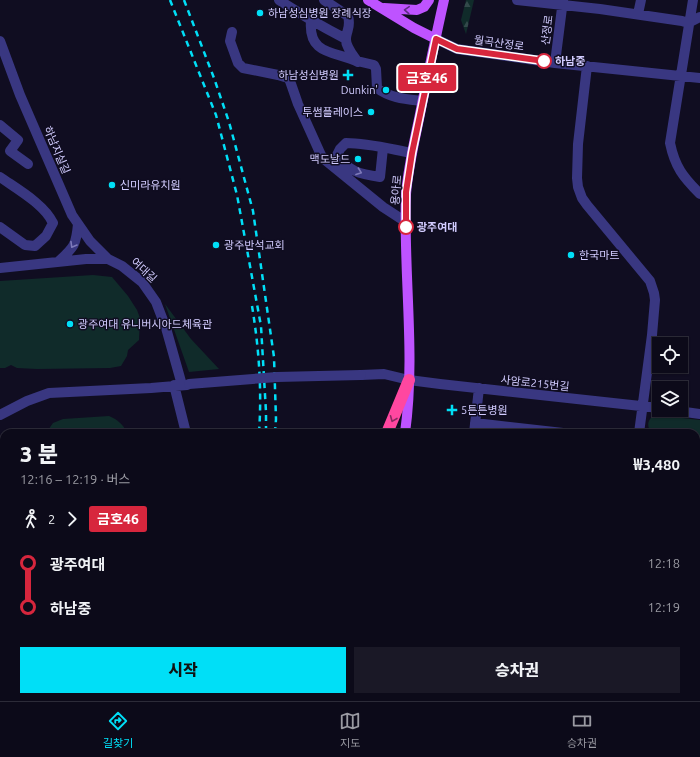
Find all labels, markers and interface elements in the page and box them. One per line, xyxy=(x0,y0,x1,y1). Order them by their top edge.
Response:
one-way arrow xyxy=(404,5,410,14)
place label: 하남성심병원 장례식장 xyxy=(268,7,372,19)
marker: 하남성심병원 장례식장 xyxy=(255,8,265,18)
street label: 산정로 xyxy=(539,14,555,46)
street label: 월곡산정로 xyxy=(473,34,525,52)
marker: 하남중 xyxy=(536,53,552,69)
place label: 하남중 xyxy=(555,55,585,67)
line badge: 금호46 xyxy=(399,65,455,91)
place label: 하남성심병원 xyxy=(278,69,339,81)
marker: 하남성심병원 xyxy=(342,69,354,81)
text: 금호46 xyxy=(406,70,448,86)
place label: Dunkin' xyxy=(341,84,378,96)
marker: Dunkin' xyxy=(381,85,391,95)
place label: 투썸플레이스 xyxy=(302,106,363,118)
marker: 투썸플레이스 xyxy=(366,107,376,117)
street label: 하남지실길 xyxy=(42,124,72,176)
place label: 맥도날드 xyxy=(310,153,350,165)
marker: 맥도날드 xyxy=(353,154,363,164)
one-way arrow xyxy=(355,168,362,176)
street label: 용아로 xyxy=(389,174,403,206)
place label: 신미라유치원 xyxy=(120,179,181,191)
marker: 신미라유치원 xyxy=(107,180,117,190)
marker: 광주여대 xyxy=(398,219,414,235)
place label: 광주여대 xyxy=(417,221,457,233)
place label: 광주반석교회 xyxy=(224,239,285,251)
marker: 광주반석교회 xyxy=(211,240,221,250)
one-way arrow xyxy=(70,241,77,248)
place label: 한국마트 xyxy=(579,249,619,261)
marker: 한국마트 xyxy=(566,250,576,260)
street label: 여대길 xyxy=(129,255,159,285)
place label: 광주여대 유니버시아드체육관 xyxy=(78,318,212,330)
marker: 광주여대 유니버시아드체육관 xyxy=(65,319,75,329)
map controls xyxy=(652,337,688,417)
button: locate xyxy=(652,337,688,373)
street label: 사암로215번길 xyxy=(500,373,570,393)
button: layers xyxy=(652,381,688,417)
marker: 5튼튼병원 xyxy=(446,404,458,416)
place label: 5튼튼병원 xyxy=(461,404,508,416)
one-way arrow xyxy=(389,416,397,423)
text: 3 분 xyxy=(20,441,58,466)
text: ₩3,480 xyxy=(634,456,680,473)
text: 12:16 – 12:19 · 버스 xyxy=(20,472,131,486)
icon: walk xyxy=(20,508,42,530)
icon: forward xyxy=(61,508,83,530)
text: 금호46 xyxy=(97,511,139,527)
text: 2 xyxy=(48,512,55,526)
text: 광주여대 xyxy=(50,556,105,573)
text: 12:18 xyxy=(647,556,680,570)
text: 하남중 xyxy=(50,600,91,617)
text: 12:19 xyxy=(647,600,680,614)
button: 시작 xyxy=(20,647,346,693)
button: 승차권 xyxy=(354,647,680,693)
tab: 길찾기 xyxy=(103,710,133,750)
tab: 지도 xyxy=(339,710,361,750)
tab: 승차권 xyxy=(567,710,597,750)

